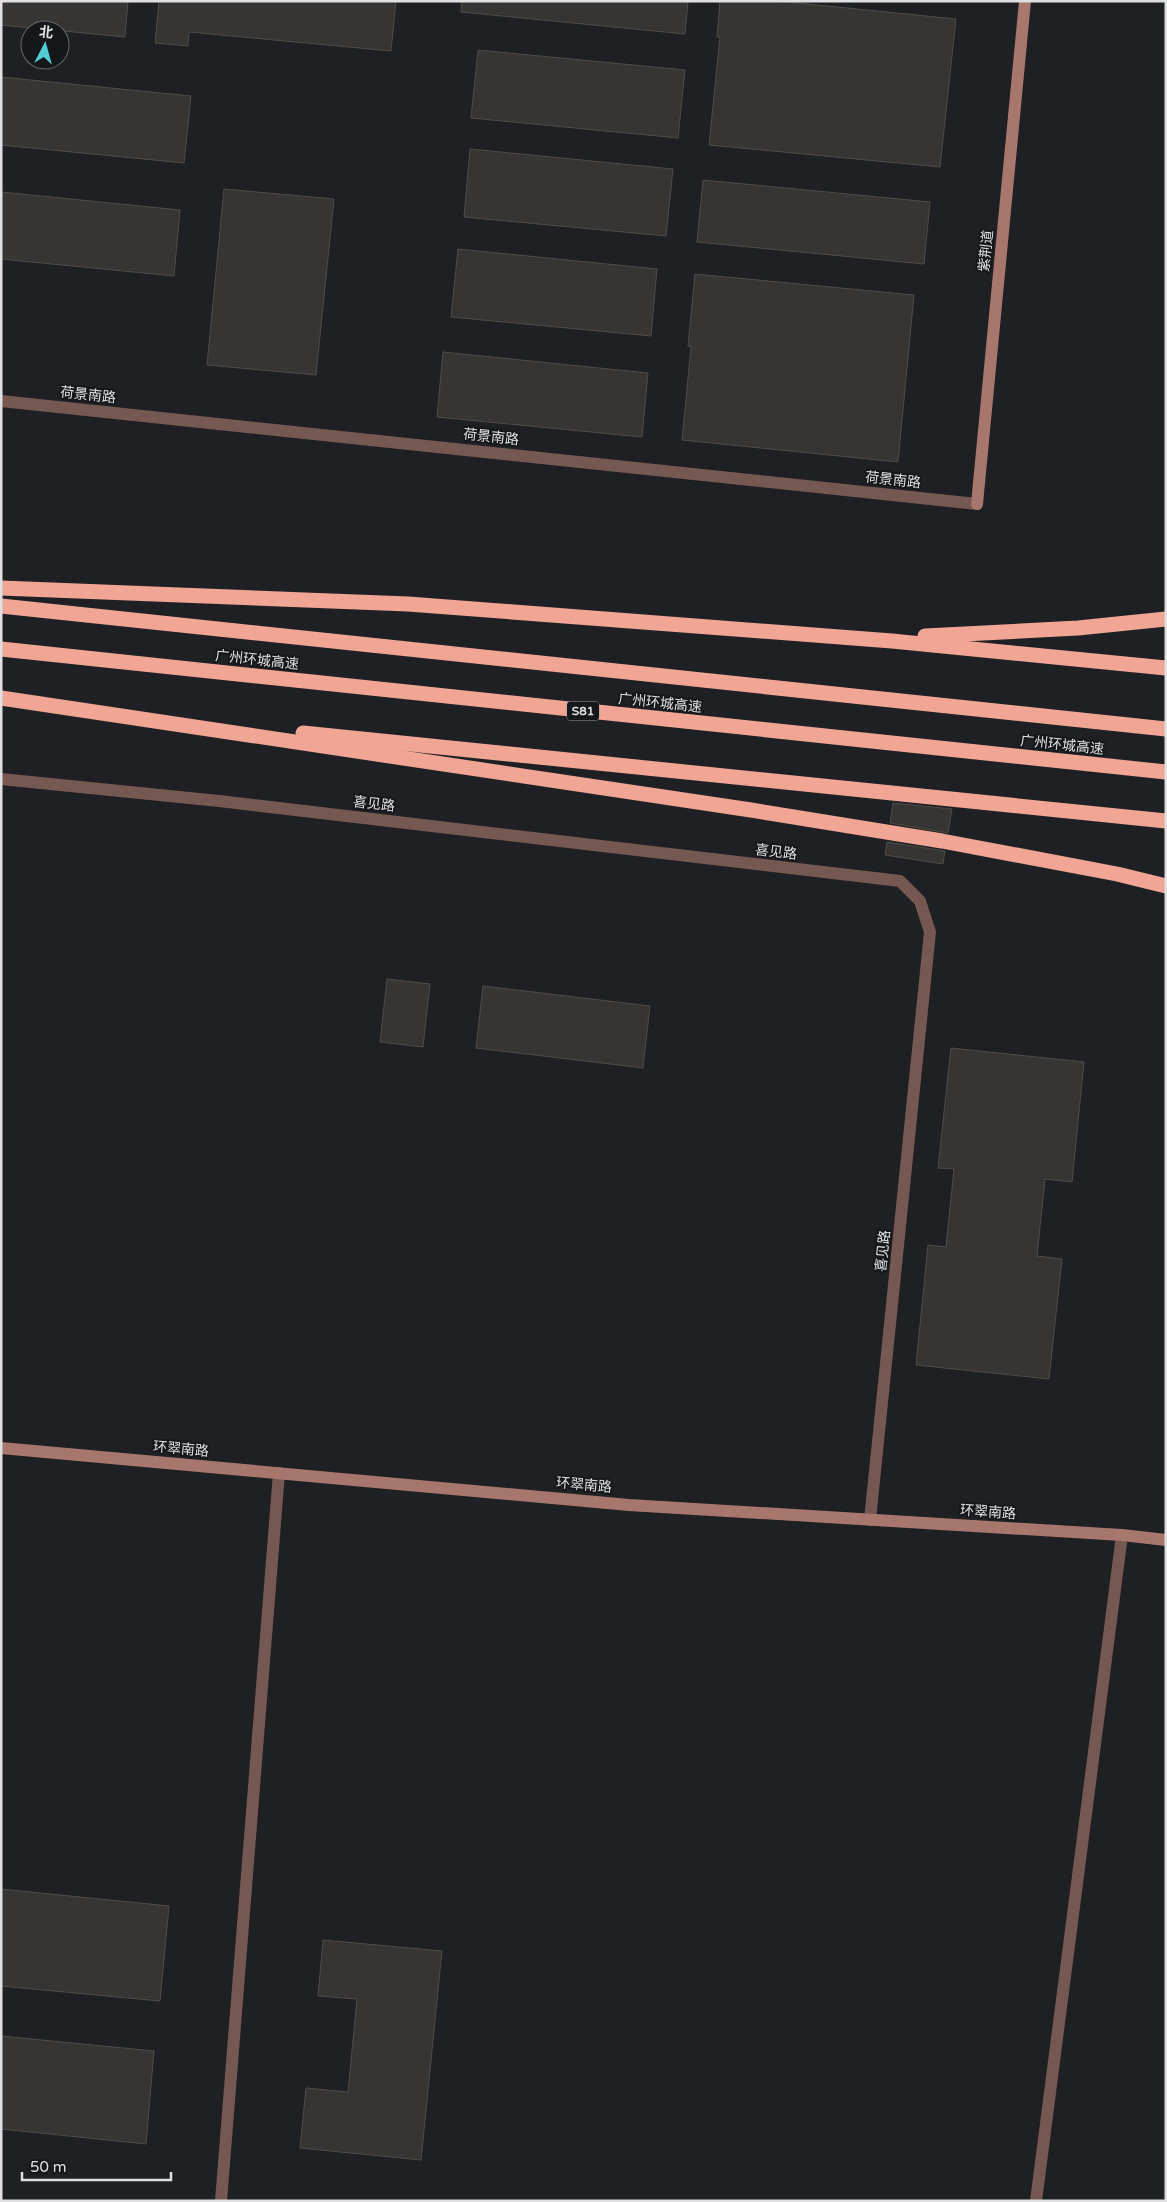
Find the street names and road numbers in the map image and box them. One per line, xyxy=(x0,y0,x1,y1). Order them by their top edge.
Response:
street label: 紫荆道 xyxy=(975,229,997,273)
street label: 荷景南路 xyxy=(59,384,117,406)
street label: 荷景南路 xyxy=(462,426,520,448)
street label: 荷景南路 xyxy=(864,469,922,491)
street label: 广州环城高速 xyxy=(214,647,300,673)
street label: 广州环城高速 xyxy=(617,690,703,716)
road number: S81 xyxy=(567,701,599,720)
street label: 广州环城高速 xyxy=(1019,732,1105,758)
street label: 喜见路 xyxy=(352,793,396,815)
street label: 喜见路 xyxy=(754,841,798,863)
street label: 喜见路 xyxy=(872,1229,894,1273)
street label: 环翠南路 xyxy=(152,1438,210,1460)
street label: 环翠南路 xyxy=(555,1474,613,1496)
street label: 环翠南路 xyxy=(959,1502,1017,1522)

